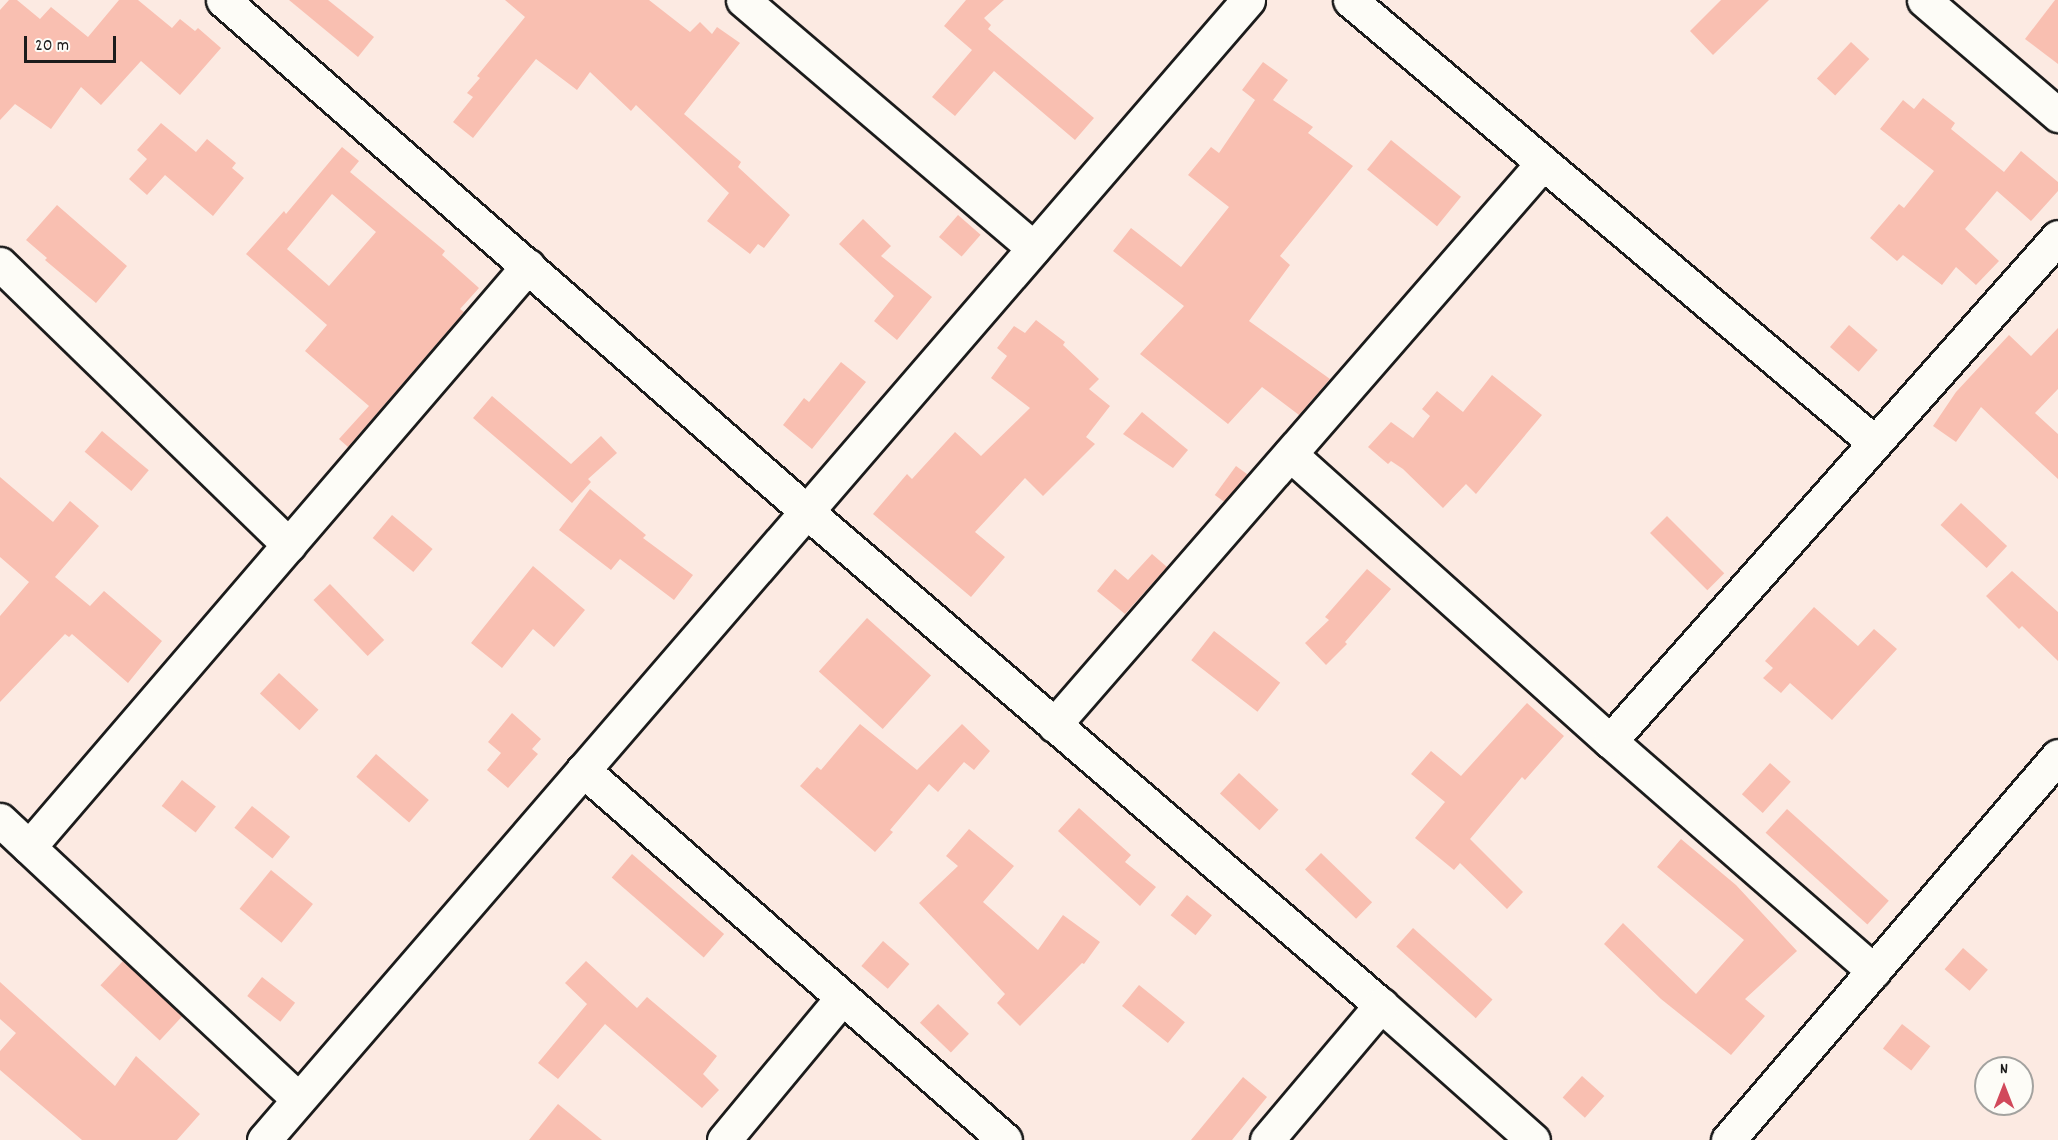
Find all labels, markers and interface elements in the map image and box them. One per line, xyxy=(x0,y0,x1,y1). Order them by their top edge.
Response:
scale bar xyxy=(27,24,118,62)
text: 20 m xyxy=(35,34,69,59)
north arrow xyxy=(1974,1056,2034,1116)
text: N xyxy=(2000,1058,2008,1081)

